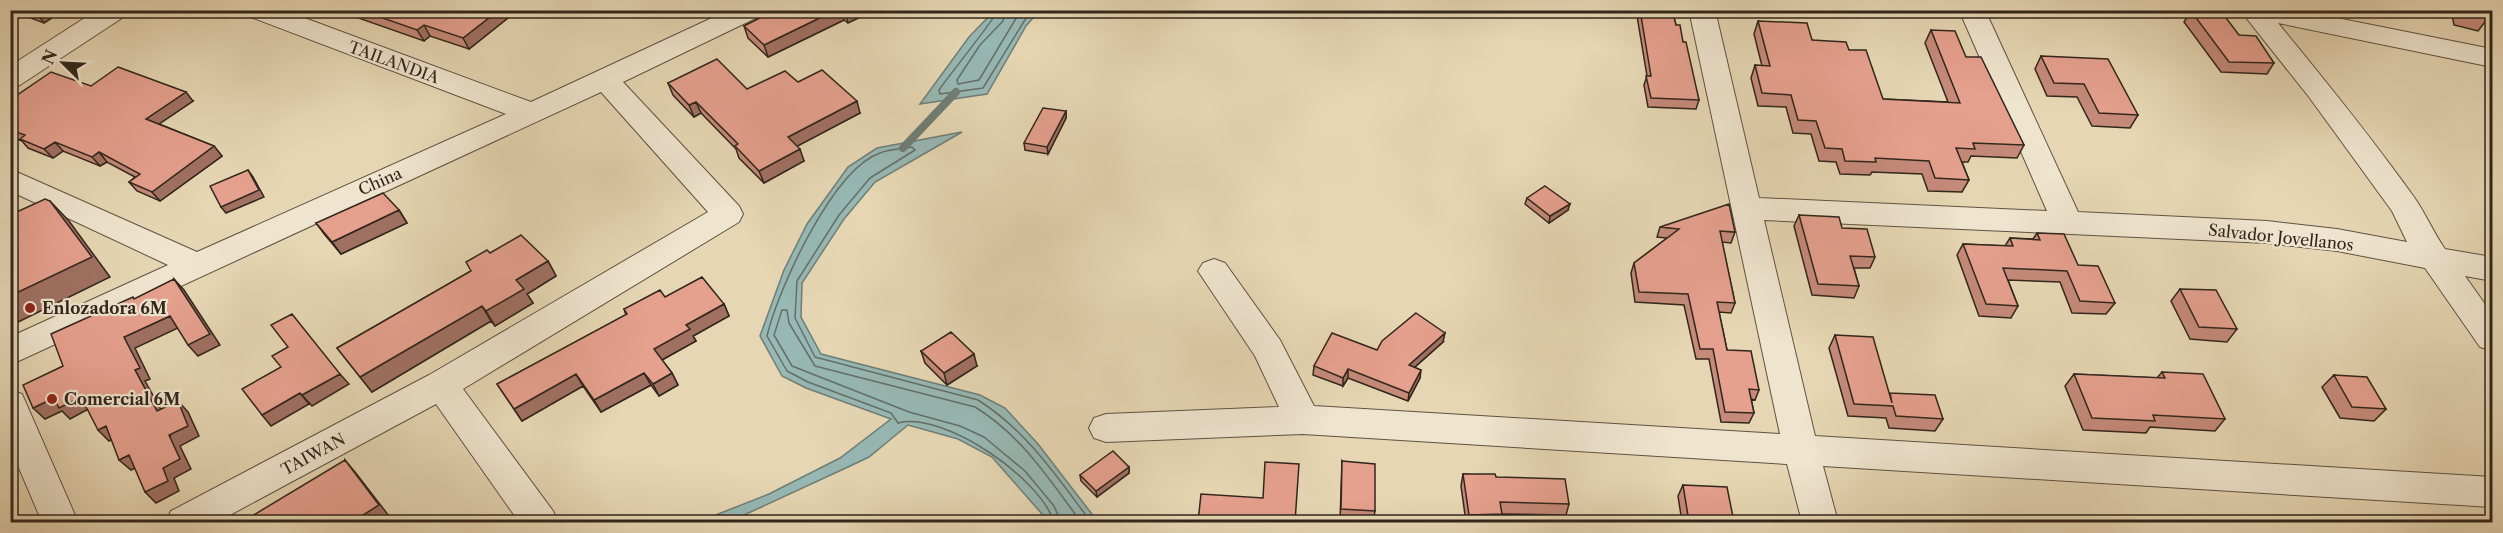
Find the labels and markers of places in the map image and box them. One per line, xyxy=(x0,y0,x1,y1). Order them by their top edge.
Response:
place label: Enlozadora 6M xyxy=(42,298,167,318)
marker: Enlozadora 6M xyxy=(23,301,37,315)
place label: Comercial 6M xyxy=(64,389,180,409)
marker: Comercial 6M xyxy=(45,392,59,406)

